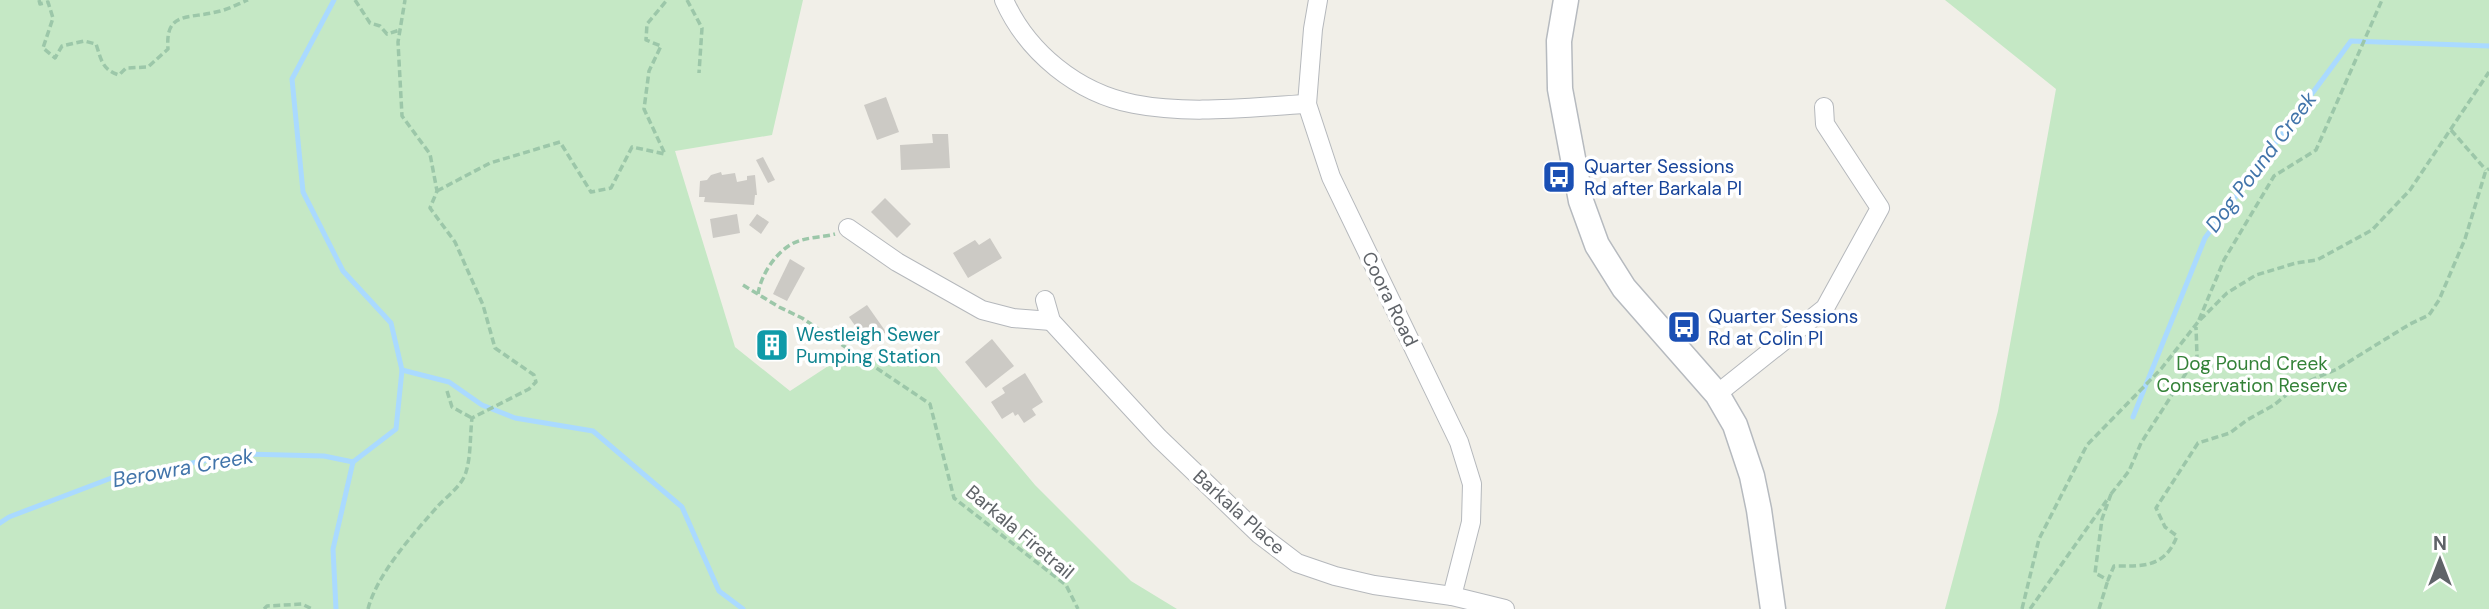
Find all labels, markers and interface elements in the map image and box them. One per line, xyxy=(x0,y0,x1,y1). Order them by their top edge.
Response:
water label: Dog Pound Creek xyxy=(2199,86,2323,238)
place label: Quarter Sessions Rd after Barkala Pl xyxy=(1584,154,1742,201)
bus stop icon: Quarter Sessions Rd after Barkala Pl xyxy=(1540,158,1578,196)
street label: Coora Road xyxy=(1356,247,1424,351)
place label: Quarter Sessions Rd at Colin Pl xyxy=(1708,304,1858,351)
bus stop icon: Quarter Sessions Rd at Colin Pl xyxy=(1665,308,1703,346)
place label: Westleigh Sewer Pumping Station xyxy=(796,322,941,369)
building icon: Westleigh Sewer Pumping Station xyxy=(753,326,791,364)
park label: Dog Pound Creek Conservation Reserve xyxy=(2156,351,2348,398)
water label: Berowra Creek xyxy=(110,442,256,494)
street label: Barkala Place xyxy=(1188,464,1290,560)
street label: Barkala Firetrail xyxy=(961,479,1079,585)
north arrow xyxy=(2405,525,2475,595)
text: N xyxy=(2433,531,2447,556)

